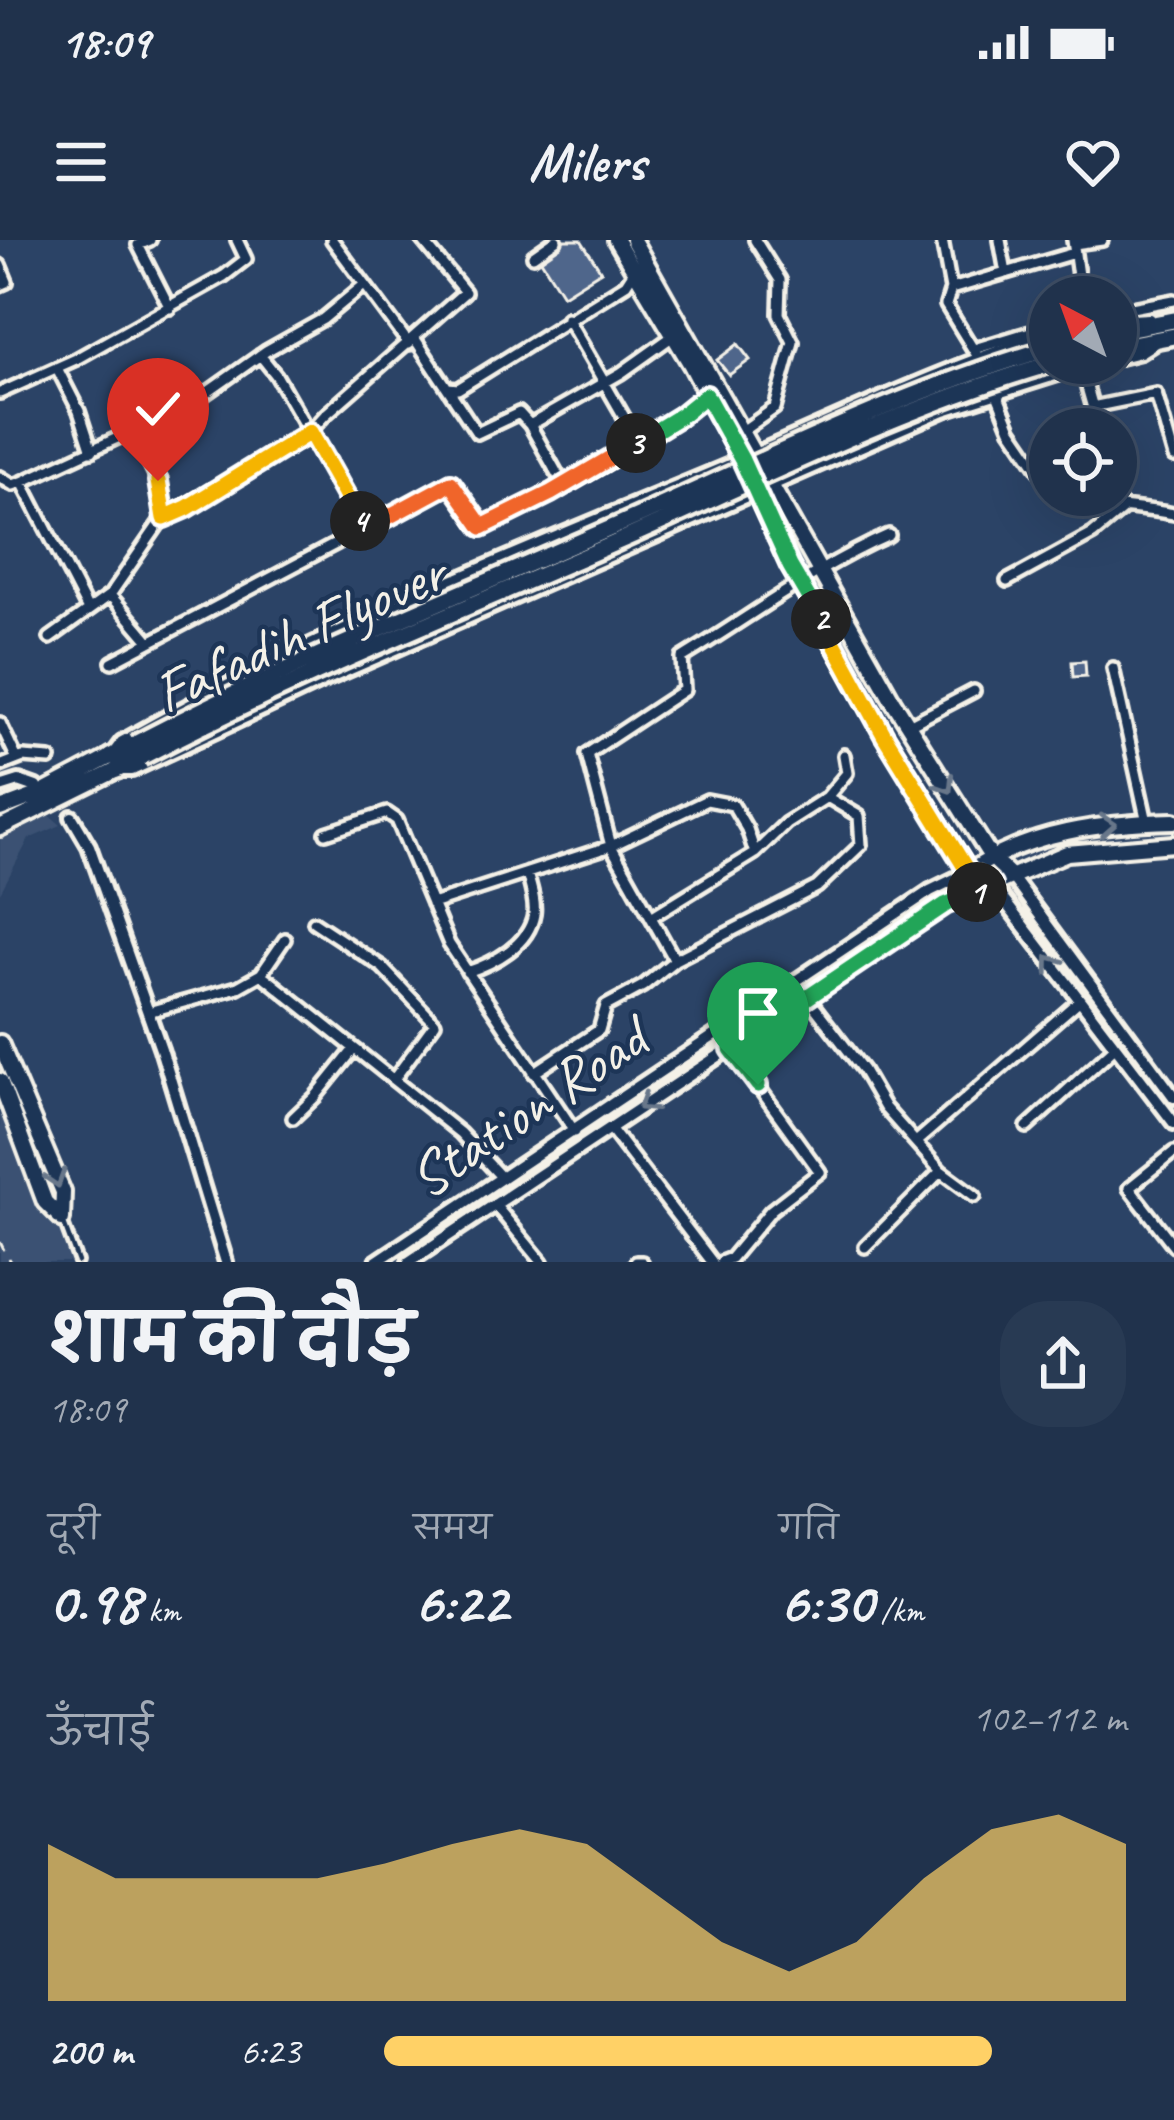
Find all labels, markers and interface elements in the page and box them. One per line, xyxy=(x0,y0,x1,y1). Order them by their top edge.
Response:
text: 18:09 xyxy=(60,14,149,71)
text: Milers xyxy=(529,128,645,196)
icon: menu xyxy=(48,129,114,195)
icon: heart xyxy=(1060,129,1126,195)
north arrow xyxy=(1029,276,1137,384)
map controls xyxy=(1029,276,1137,516)
pin xyxy=(107,358,209,481)
icon: check xyxy=(125,376,191,442)
button: locate xyxy=(1029,408,1137,516)
pin: 3 xyxy=(606,413,666,473)
text: 3 xyxy=(629,422,643,464)
pin: 4 xyxy=(330,491,390,551)
text: 4 xyxy=(353,500,367,542)
street label: Fafadih Flyover xyxy=(142,532,461,730)
pin: 2 xyxy=(791,589,851,649)
text: 2 xyxy=(814,598,828,640)
one-way arrow xyxy=(932,772,954,794)
one-way arrow xyxy=(1099,812,1118,838)
pin: 1 xyxy=(947,862,1007,922)
text: 1 xyxy=(970,871,984,913)
one-way arrow xyxy=(1045,955,1066,977)
pin xyxy=(707,962,809,1085)
icon: arrive xyxy=(725,980,791,1046)
street label: Station Road xyxy=(394,996,667,1215)
one-way arrow xyxy=(637,1090,659,1112)
one-way arrow xyxy=(42,1168,66,1189)
text: शाम की दौड़ xyxy=(48,1298,414,1381)
button: share xyxy=(1000,1301,1126,1427)
text: 18:09 xyxy=(48,1385,126,1434)
text: दूरी xyxy=(48,1507,100,1549)
text: समय xyxy=(413,1507,492,1549)
text: गति xyxy=(779,1507,839,1549)
text: 0.98 xyxy=(48,1564,140,1640)
text: 6:22 xyxy=(413,1564,507,1640)
text: 6:30 xyxy=(779,1564,873,1640)
text: km xyxy=(140,1590,180,1632)
text: /km xyxy=(873,1590,924,1632)
text: 102–112 m xyxy=(972,1694,1126,1743)
text: ऊँचाई xyxy=(48,1707,153,1756)
text: 200 m xyxy=(48,2027,132,2076)
text: 6:23 xyxy=(240,2027,300,2076)

